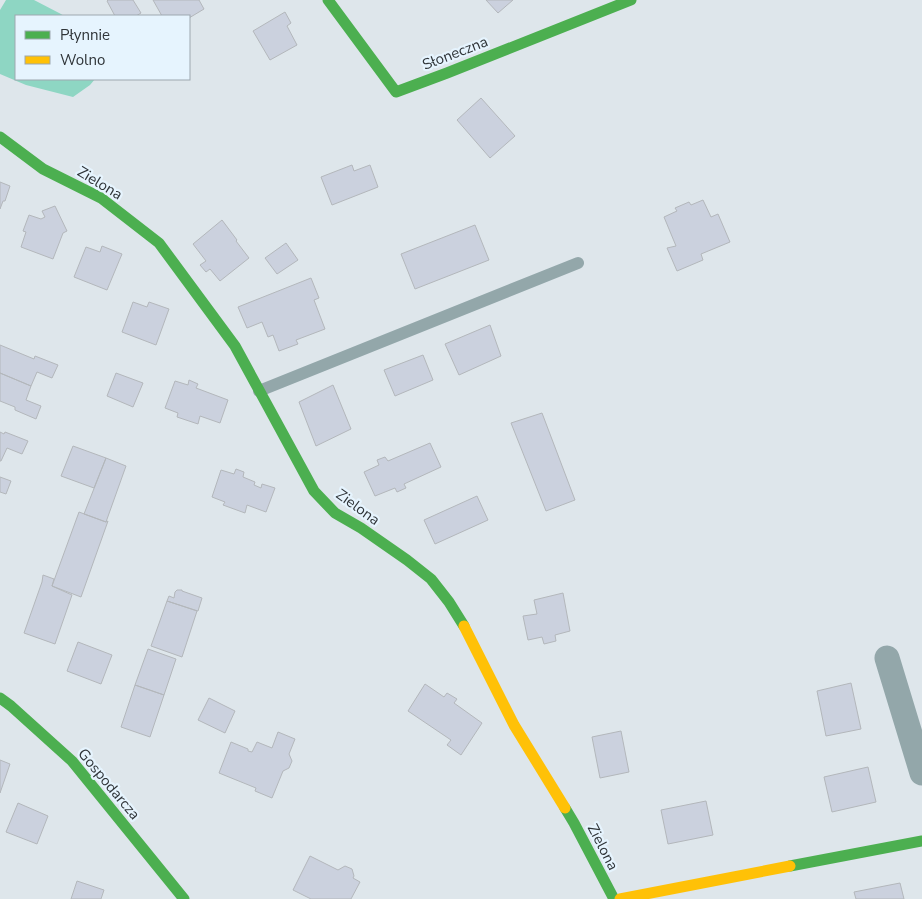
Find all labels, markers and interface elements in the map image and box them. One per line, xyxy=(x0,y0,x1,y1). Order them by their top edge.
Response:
legend xyxy=(15,15,190,80)
text: Płynnie xyxy=(60,25,110,45)
street label: Słoneczna xyxy=(419,31,491,75)
text: Wolno xyxy=(60,50,105,70)
street label: Zielona xyxy=(74,162,126,204)
street label: Zielona xyxy=(332,484,384,530)
street label: Gospodarcza xyxy=(73,744,145,824)
street label: Zielona xyxy=(583,820,623,874)

